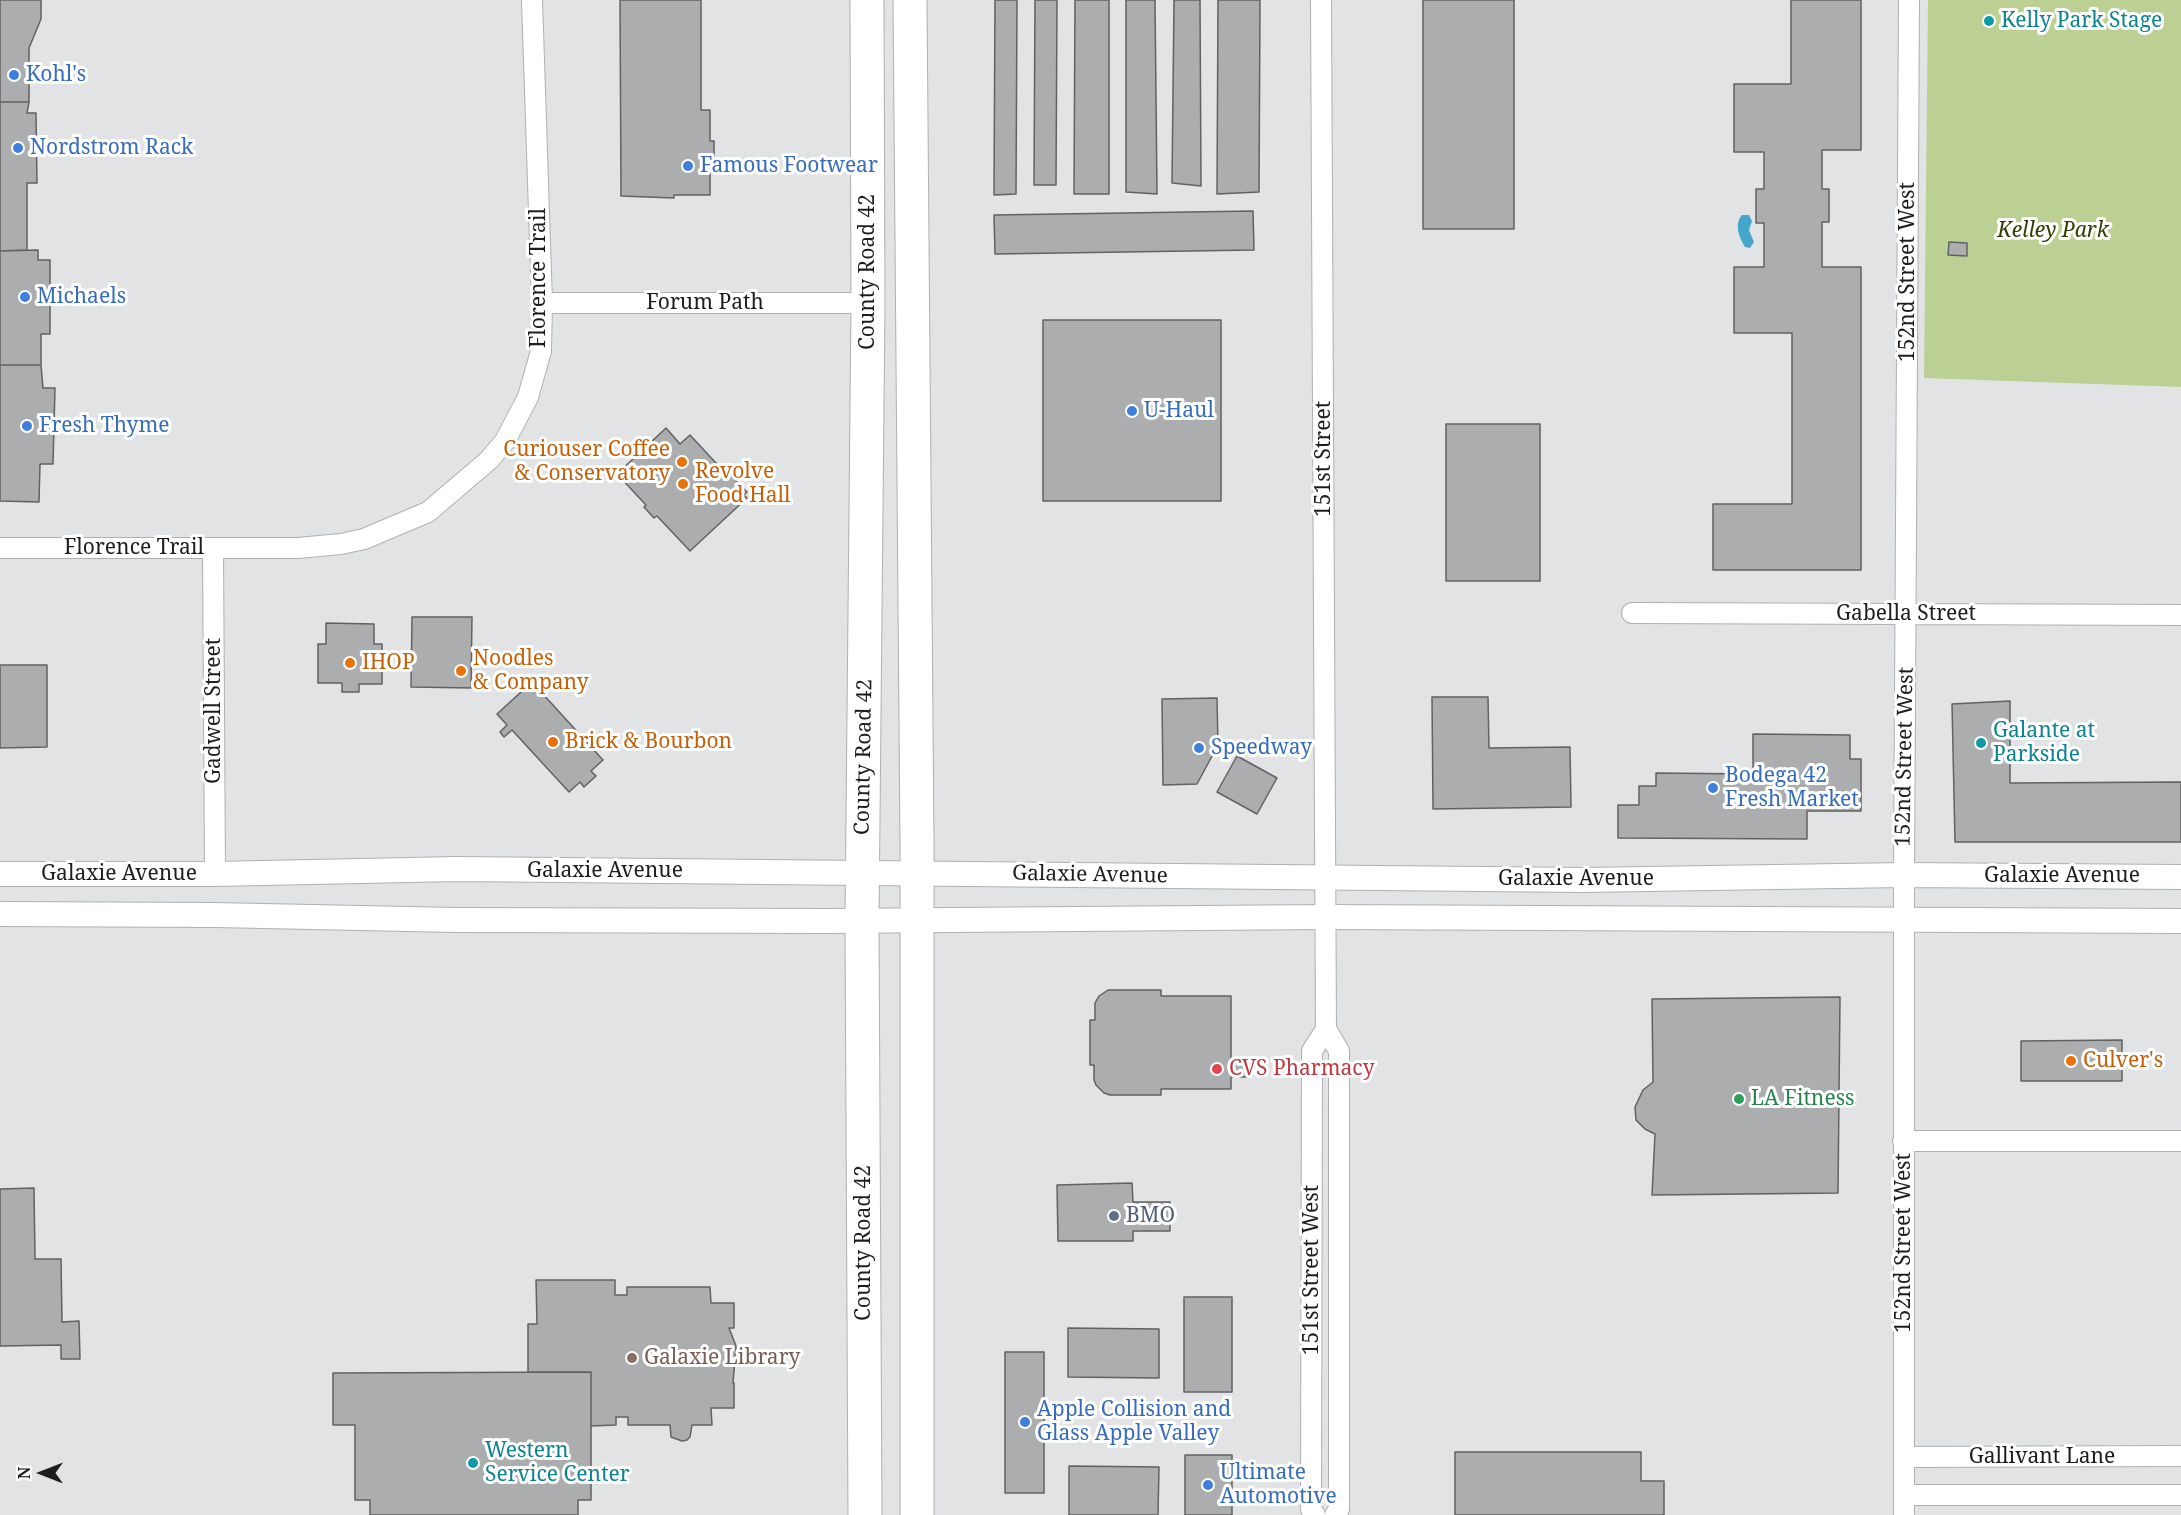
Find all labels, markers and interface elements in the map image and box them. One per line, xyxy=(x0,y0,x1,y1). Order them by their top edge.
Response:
place label: Kelly Park Stage xyxy=(2001,8,2162,34)
marker: Kelly Park Stage xyxy=(1982,14,1996,28)
place label: Kohl's xyxy=(26,62,86,88)
marker: Kohl's xyxy=(7,68,21,82)
place label: Nordstrom Rack xyxy=(30,135,193,161)
marker: Nordstrom Rack xyxy=(11,141,25,155)
place label: Famous Footwear xyxy=(700,153,878,179)
marker: Famous Footwear xyxy=(681,159,695,173)
street label: 152nd Street West xyxy=(1895,182,1921,362)
street label: County Road 42 xyxy=(855,194,881,350)
street label: Florence Trail xyxy=(526,208,552,348)
park label: Kelley Park xyxy=(1997,218,2109,244)
place label: Michaels xyxy=(37,284,126,310)
marker: Michaels xyxy=(18,290,32,304)
street label: Forum Path xyxy=(646,290,764,316)
place label: U-Haul xyxy=(1144,398,1214,424)
street label: 151st Street xyxy=(1311,401,1337,517)
marker: U-Haul xyxy=(1125,404,1139,418)
place label: Fresh Thyme xyxy=(39,413,170,439)
marker: Fresh Thyme xyxy=(20,419,34,433)
place label: Curiouser Coffee & Conservatory xyxy=(503,437,670,487)
marker: Curiouser Coffee & Conservatory xyxy=(675,455,689,469)
place label: Revolve Food Hall xyxy=(695,459,791,509)
marker: Revolve Food Hall xyxy=(676,477,690,491)
street label: Florence Trail xyxy=(64,535,204,561)
street label: Gabella Street xyxy=(1836,601,1976,627)
street label: Gadwell Street xyxy=(201,638,227,784)
place label: Noodles & Company xyxy=(473,646,589,696)
place label: IHOP xyxy=(362,650,415,676)
marker: IHOP xyxy=(343,656,357,670)
marker: Noodles & Company xyxy=(454,664,468,678)
street label: 152nd Street West xyxy=(1891,667,1919,847)
street label: County Road 42 xyxy=(850,679,878,835)
place label: Galante at Parkside xyxy=(1993,718,2095,768)
place label: Brick & Bourbon xyxy=(565,729,732,755)
marker: Brick & Bourbon xyxy=(546,735,560,749)
place label: Speedway xyxy=(1211,735,1312,761)
marker: Galante at Parkside xyxy=(1974,736,1988,750)
marker: Speedway xyxy=(1192,741,1206,755)
place label: Bodega 42 Fresh Market xyxy=(1725,763,1859,813)
marker: Bodega 42 Fresh Market xyxy=(1706,781,1720,795)
street label: Galaxie Avenue xyxy=(527,858,683,884)
street label: Galaxie Avenue xyxy=(41,861,197,887)
street label: Galaxie Avenue xyxy=(1012,861,1168,889)
street label: Galaxie Avenue xyxy=(1984,863,2140,889)
street label: Galaxie Avenue xyxy=(1498,866,1654,892)
place label: Culver's xyxy=(2083,1048,2163,1074)
marker: Culver's xyxy=(2064,1054,2078,1068)
place label: CVS Pharmacy xyxy=(1229,1056,1375,1082)
marker: CVS Pharmacy xyxy=(1210,1062,1224,1076)
place label: LA Fitness xyxy=(1751,1086,1855,1112)
marker: LA Fitness xyxy=(1732,1092,1746,1106)
street label: 152nd Street West xyxy=(1891,1153,1917,1333)
street label: County Road 42 xyxy=(851,1165,877,1321)
street label: 151st Street West xyxy=(1299,1185,1325,1355)
place label: BMO xyxy=(1126,1203,1175,1229)
marker: BMO xyxy=(1107,1209,1121,1223)
place label: Galaxie Library xyxy=(644,1345,800,1371)
marker: Galaxie Library xyxy=(625,1351,639,1365)
place label: Apple Collision and Glass Apple Valley xyxy=(1037,1397,1231,1447)
marker: Apple Collision and Glass Apple Valley xyxy=(1018,1415,1032,1429)
place label: Western Service Center xyxy=(485,1438,630,1488)
north arrow xyxy=(12,1443,72,1503)
street label: Gallivant Lane xyxy=(1969,1444,2115,1470)
marker: Western Service Center xyxy=(466,1456,480,1470)
place label: Ultimate Automotive xyxy=(1220,1460,1337,1510)
text: N xyxy=(13,1467,35,1479)
marker: Ultimate Automotive xyxy=(1201,1478,1215,1492)

